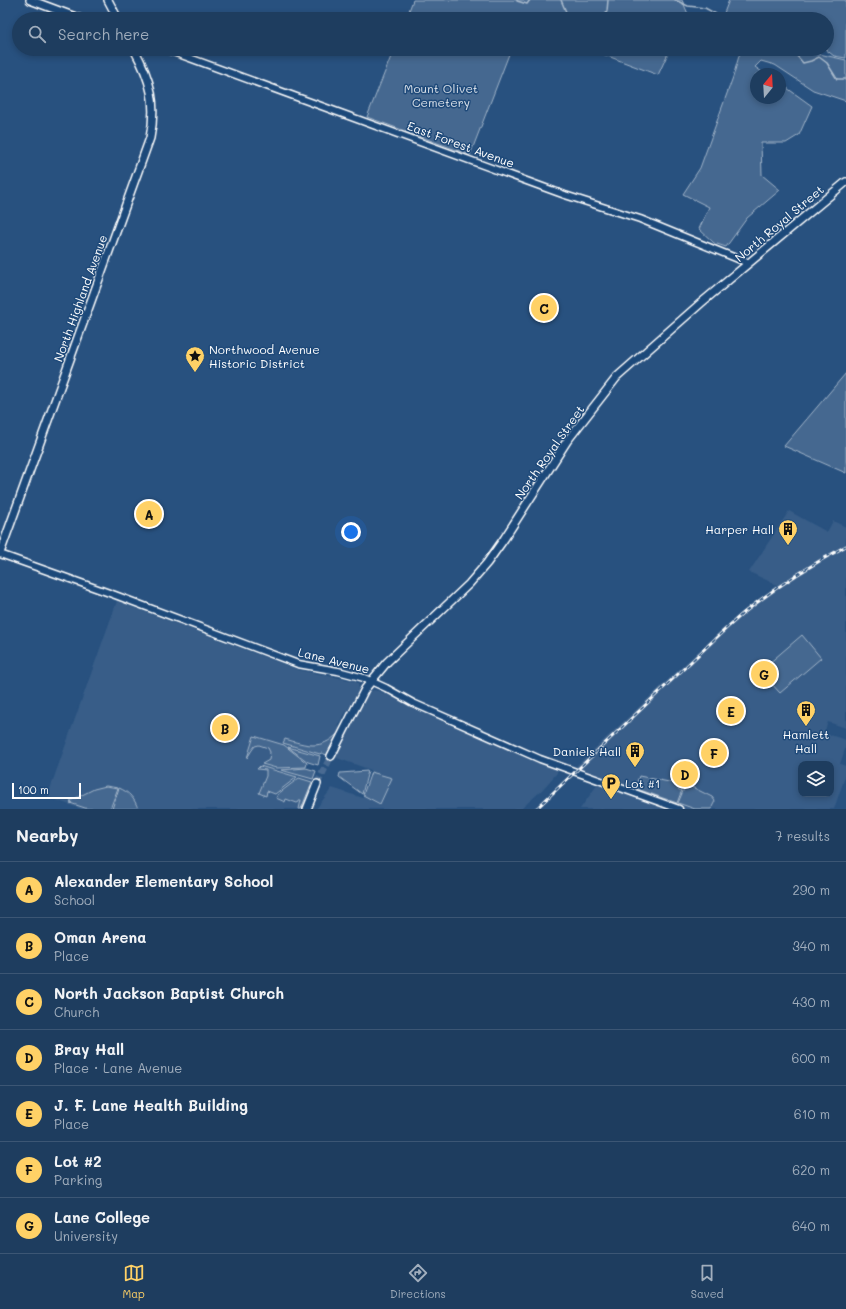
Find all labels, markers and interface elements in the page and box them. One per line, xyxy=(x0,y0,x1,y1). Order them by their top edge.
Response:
search box xyxy=(12,12,834,56)
icon: search xyxy=(26,23,48,45)
text: Search here xyxy=(58,24,149,44)
north arrow xyxy=(750,68,786,104)
park label: Mount Olivet Cemetery xyxy=(404,80,478,110)
street label: East Forest Avenue xyxy=(405,117,517,171)
street label: North Royal Street xyxy=(731,181,827,265)
street label: North Highland Avenue xyxy=(50,232,110,364)
pin: C xyxy=(531,293,557,323)
place label: Northwood Avenue Historic District xyxy=(209,341,320,371)
place icon: Northwood Avenue Historic District xyxy=(184,345,206,373)
street label: North Royal Street xyxy=(510,402,588,502)
pin: A xyxy=(136,499,162,529)
building icon: Harper Hall xyxy=(777,518,799,546)
place label: Harper Hall xyxy=(705,521,774,537)
your location xyxy=(341,522,361,542)
street label: Lane Avenue xyxy=(297,643,371,677)
pin: G xyxy=(751,659,777,689)
pin: E xyxy=(718,696,744,726)
building icon: Hamlett Hall xyxy=(795,699,817,727)
pin: B xyxy=(212,713,238,743)
place label: Hamlett Hall xyxy=(783,726,829,756)
pin: F xyxy=(701,738,727,768)
building icon: Daniels Hall xyxy=(624,740,646,768)
place label: Daniels Hall xyxy=(553,743,621,759)
pin: D xyxy=(672,759,698,789)
map controls xyxy=(798,761,834,797)
button: layers xyxy=(798,761,834,797)
parking icon: Lot #1 xyxy=(600,772,622,800)
place label: Lot #1 xyxy=(625,775,660,791)
scale bar xyxy=(12,781,81,800)
text: 100 m xyxy=(18,782,49,797)
text: Nearby xyxy=(16,824,78,846)
text: 7 results xyxy=(775,827,830,844)
text: Alexander Elementary School xyxy=(54,871,273,891)
text: A xyxy=(24,881,34,898)
text: 290 m xyxy=(793,881,830,898)
text: School xyxy=(54,891,95,908)
text: Oman Arena xyxy=(54,927,146,947)
text: B xyxy=(25,937,33,954)
text: 340 m xyxy=(792,937,830,954)
text: Place xyxy=(54,947,89,964)
text: North Jackson Baptist Church xyxy=(54,983,284,1003)
text: C xyxy=(24,993,34,1010)
text: 430 m xyxy=(792,993,830,1010)
text: Church xyxy=(54,1003,99,1020)
text: Bray Hall xyxy=(54,1039,124,1059)
text: D xyxy=(24,1049,34,1066)
text: 600 m xyxy=(792,1049,830,1066)
text: Place · Lane Avenue xyxy=(54,1059,182,1076)
text: J. F. Lane Health Building xyxy=(54,1095,248,1115)
text: E xyxy=(25,1105,33,1122)
text: 610 m xyxy=(794,1105,830,1122)
text: Place xyxy=(54,1115,89,1132)
text: Lot #2 xyxy=(54,1151,102,1171)
text: F xyxy=(25,1161,33,1178)
text: 620 m xyxy=(792,1161,830,1178)
text: Parking xyxy=(54,1171,102,1188)
text: Lane College xyxy=(54,1207,150,1227)
text: G xyxy=(24,1217,34,1234)
text: 640 m xyxy=(792,1217,830,1234)
text: University xyxy=(54,1227,118,1244)
tab: Map xyxy=(123,1262,145,1301)
tab: Directions xyxy=(390,1262,446,1301)
tab: Saved xyxy=(691,1262,723,1301)

